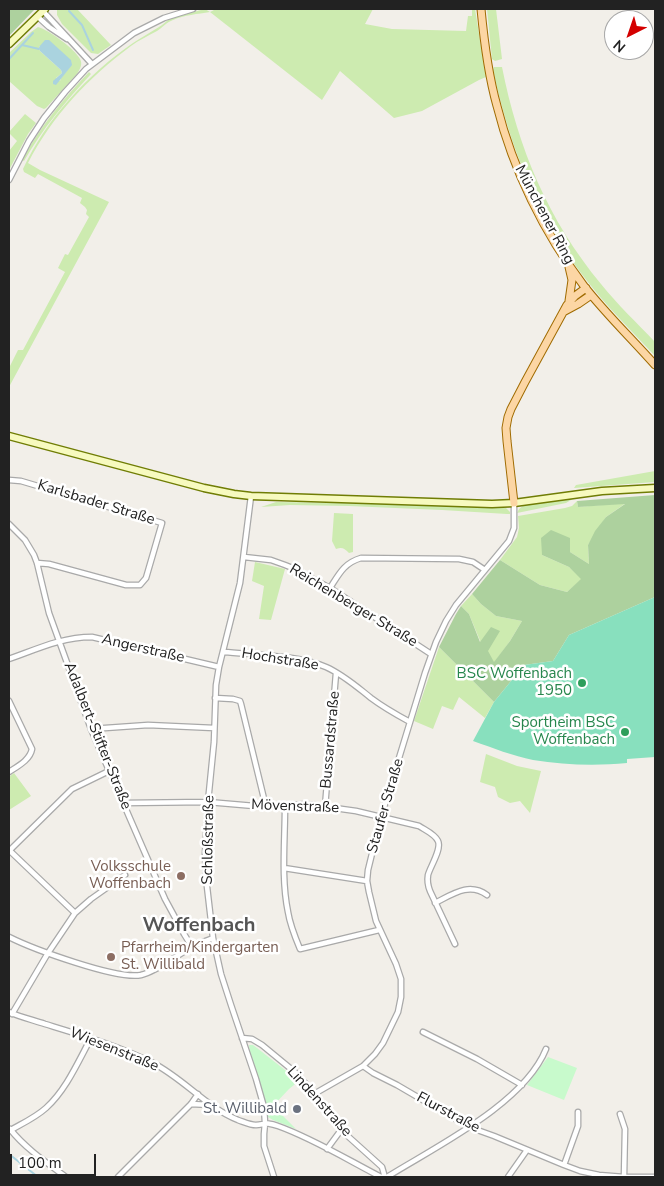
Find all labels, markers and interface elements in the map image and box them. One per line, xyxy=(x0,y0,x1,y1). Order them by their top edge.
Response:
north arrow xyxy=(604,10,654,60)
text: N xyxy=(609,35,630,57)
street label: Münchener Ring xyxy=(510,162,578,268)
street label: Karlsbader Straße xyxy=(35,477,157,529)
street label: Reichenberger Straße xyxy=(286,561,420,651)
street label: Angerstraße xyxy=(100,631,186,667)
street label: Hochstraße xyxy=(240,645,320,675)
street label: Adalbert-Stifter-Straße xyxy=(59,660,135,812)
place label: BSC Woffenbach 1950 xyxy=(457,665,572,700)
marker: BSC Woffenbach 1950 xyxy=(576,677,588,689)
street label: Bussardstraße xyxy=(318,691,344,789)
place label: Sportheim BSC Woffenbach xyxy=(512,714,615,749)
marker: Sportheim BSC Woffenbach xyxy=(619,726,631,738)
street label: Staufer Straße xyxy=(364,757,408,855)
street label: Schloßstraße xyxy=(199,795,219,885)
street label: Mövenstraße xyxy=(251,796,339,818)
place label: Volksschule Woffenbach xyxy=(89,858,171,893)
marker: Volksschule Woffenbach xyxy=(175,870,187,882)
district label: Woffenbach xyxy=(143,914,255,938)
place label: Pfarrheim/Kindergarten St. Willibald xyxy=(121,939,279,974)
marker: Pfarrheim/Kindergarten St. Willibald xyxy=(105,951,117,963)
street label: Wiesenstraße xyxy=(67,1024,161,1076)
street label: Lindenstraße xyxy=(283,1063,355,1141)
street label: Flurstraße xyxy=(413,1089,483,1137)
place label: St. Willibald xyxy=(203,1100,287,1118)
marker: St. Willibald xyxy=(291,1103,303,1115)
scale bar xyxy=(12,1144,99,1176)
text: 100 m xyxy=(18,1153,62,1173)

